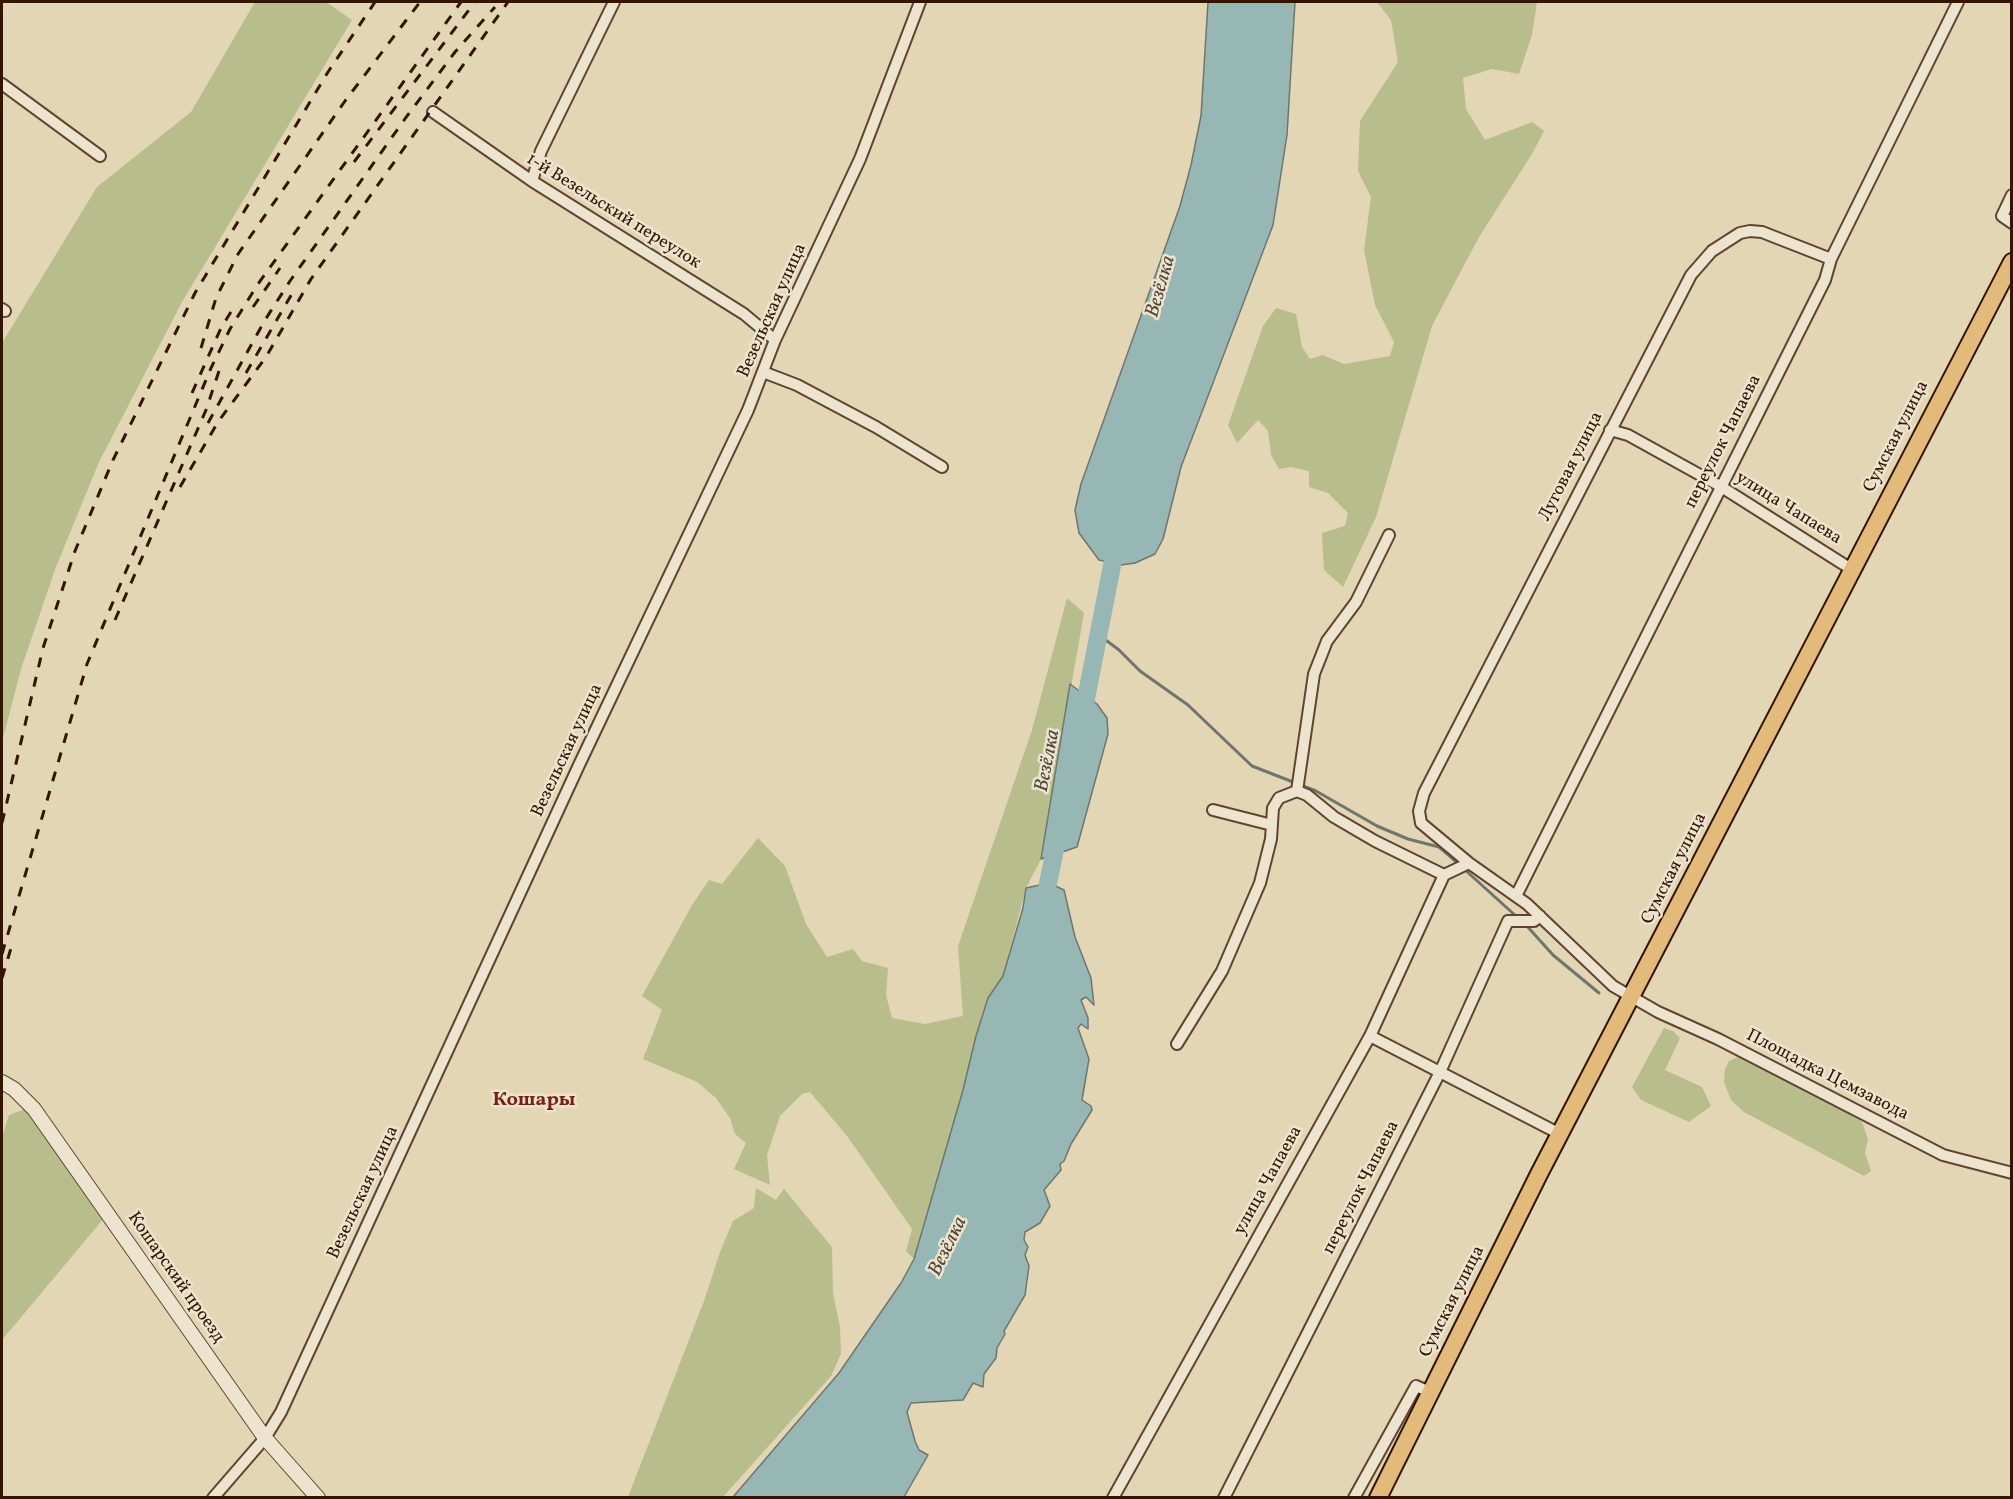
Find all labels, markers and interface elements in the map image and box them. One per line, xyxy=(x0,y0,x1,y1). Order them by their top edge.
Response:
street label: 1-й Везельский переулок xyxy=(522,149,704,275)
street label: Везельская улица xyxy=(734,241,812,381)
water label: Везёлка xyxy=(1142,253,1182,321)
street label: переулок Чапаева xyxy=(1681,372,1767,512)
street label: Сумская улица xyxy=(1860,378,1934,496)
street label: Луговая улица xyxy=(1535,409,1609,525)
street label: улица Чапаева xyxy=(1731,468,1845,550)
street label: Везельская улица xyxy=(528,681,608,821)
water label: Везёлка xyxy=(1031,728,1067,794)
street label: Сумская улица xyxy=(1638,810,1712,928)
street label: Площадка Цемзавода xyxy=(1742,1026,1912,1126)
district label: Кошары xyxy=(493,1089,575,1113)
street label: переулок Чапаева xyxy=(1319,1118,1405,1258)
street label: Везельская улица xyxy=(324,1123,404,1263)
street label: улица Чапаева xyxy=(1230,1123,1308,1239)
street label: Кошарский проезд xyxy=(122,1208,228,1348)
water label: Везёлка xyxy=(924,1213,974,1281)
street label: Сумская улица xyxy=(1416,1243,1490,1361)

